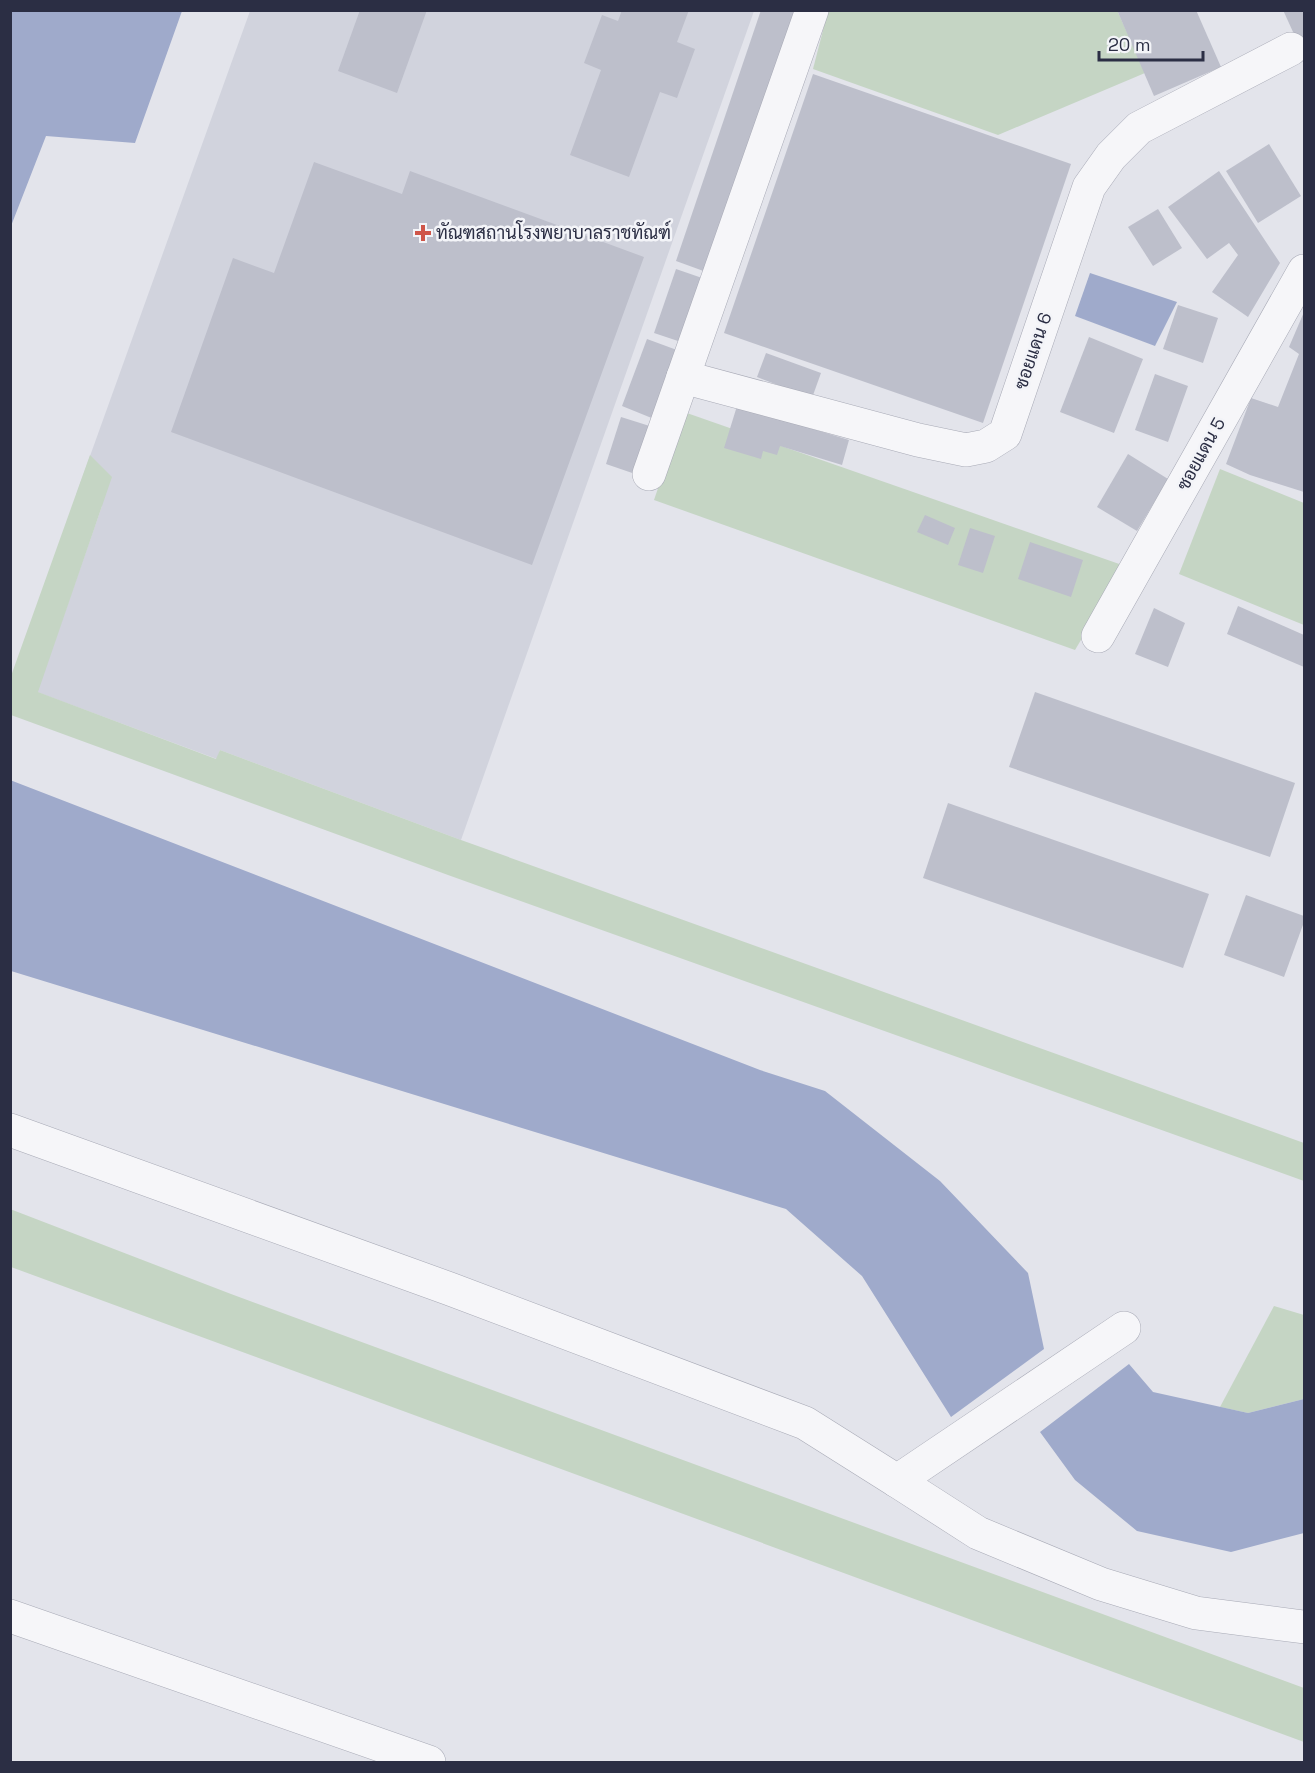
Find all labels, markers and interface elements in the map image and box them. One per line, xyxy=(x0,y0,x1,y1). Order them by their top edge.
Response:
scale bar xyxy=(1099,24,1202,62)
text: 20 m xyxy=(1108,33,1151,56)
place label: ทัณฑสถานโรงพยาบาลราชทัณฑ์ xyxy=(436,220,671,244)
marker: ทัณฑสถานโรงพยาบาลราชทัณฑ์ xyxy=(414,224,432,242)
street label: ซอยแดน 6 xyxy=(1009,309,1056,392)
street label: ซอยแดน 5 xyxy=(1171,413,1230,494)

